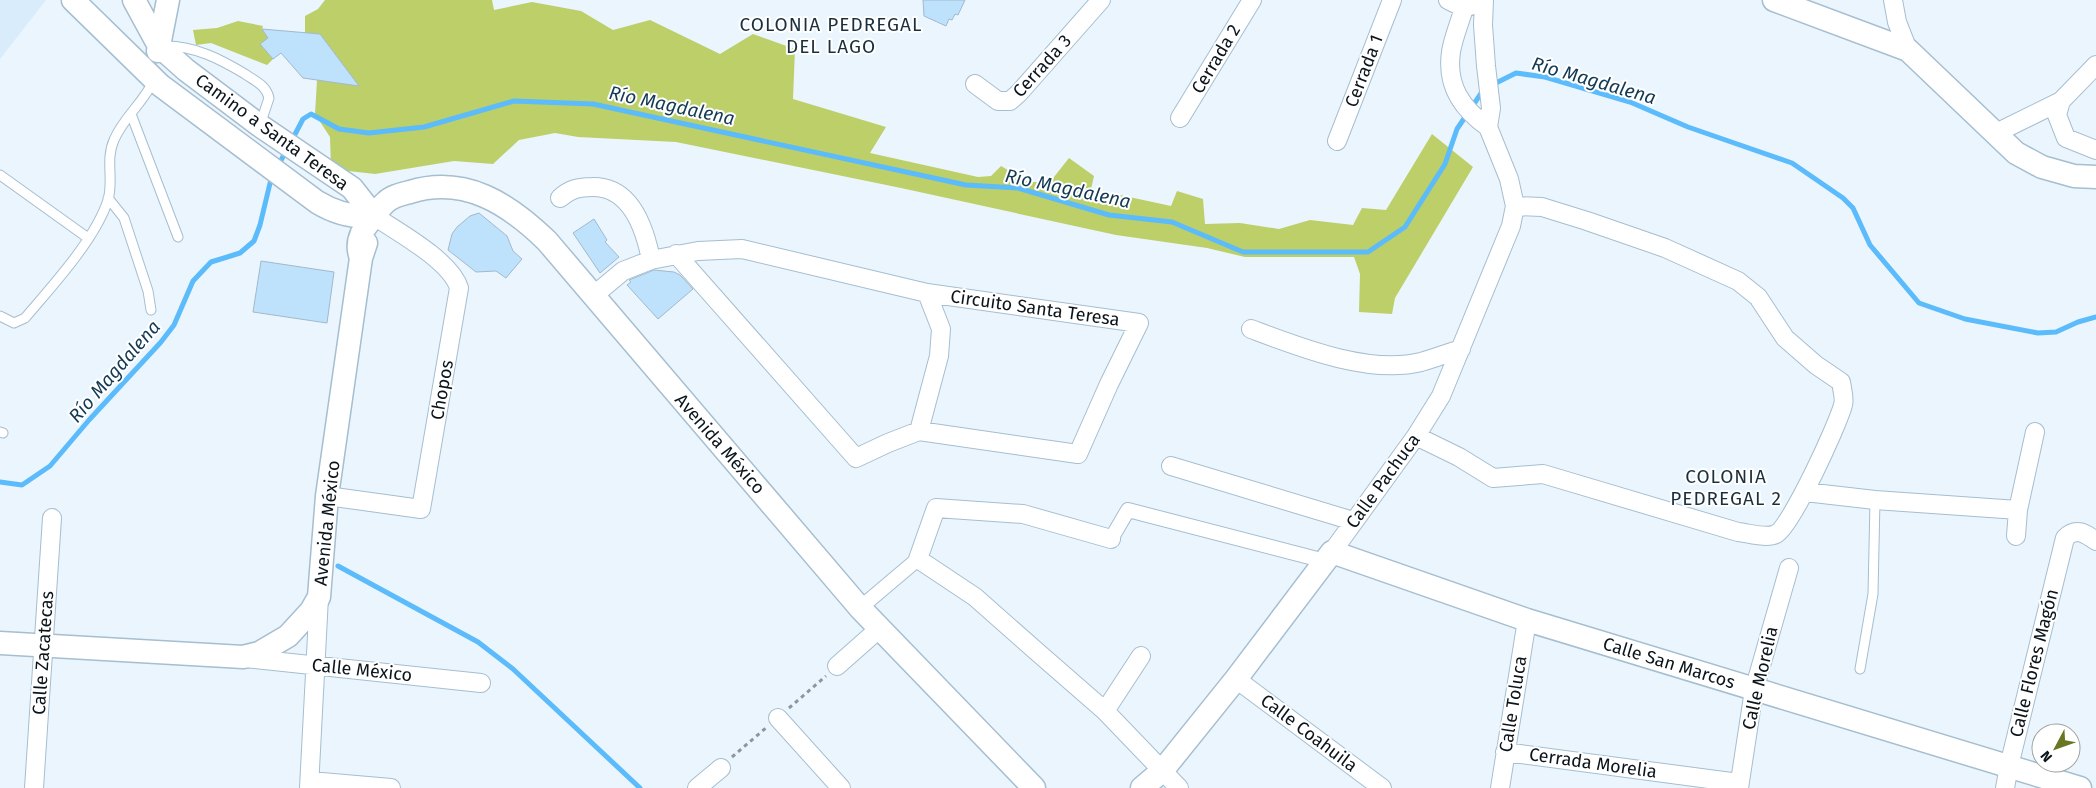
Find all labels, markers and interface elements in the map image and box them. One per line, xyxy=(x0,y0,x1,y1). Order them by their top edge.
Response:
district label: COLONIA PEDREGAL DEL LAGO xyxy=(740,13,922,58)
street label: Cerrada 2 xyxy=(1187,20,1245,98)
street label: Cerrada 3 xyxy=(1008,30,1076,102)
street label: Cerrada 1 xyxy=(1340,32,1388,110)
water label: Río Magdalena xyxy=(1529,52,1659,109)
street label: Camino a Santa Teresa xyxy=(191,69,353,195)
water label: Río Magdalena xyxy=(607,81,737,130)
water label: Río Magdalena xyxy=(1003,164,1133,213)
street label: Circuito Santa Teresa xyxy=(949,285,1121,331)
water label: Río Magdalena xyxy=(64,315,165,427)
street label: Chopos xyxy=(426,358,458,422)
street label: Avenida México xyxy=(670,389,770,499)
street label: Calle Pachuca xyxy=(1341,429,1425,533)
street label: Avenida México xyxy=(309,459,345,587)
district label: COLONIA PEDREGAL 2 xyxy=(1670,465,1782,510)
street label: Calle Flores Magón xyxy=(2005,587,2063,739)
street label: Calle Zacatecas xyxy=(28,590,58,716)
street label: Calle Morelia xyxy=(1737,624,1783,732)
street label: Calle San Marcos xyxy=(1600,632,1738,694)
street label: Calle México xyxy=(311,654,413,686)
street label: Calle Toluca xyxy=(1495,654,1531,754)
street label: Calle Coahuila xyxy=(1256,689,1362,777)
north arrow xyxy=(2031,723,2081,773)
street label: Cerrada Morelia xyxy=(1528,743,1658,783)
text: N xyxy=(2037,747,2056,765)

